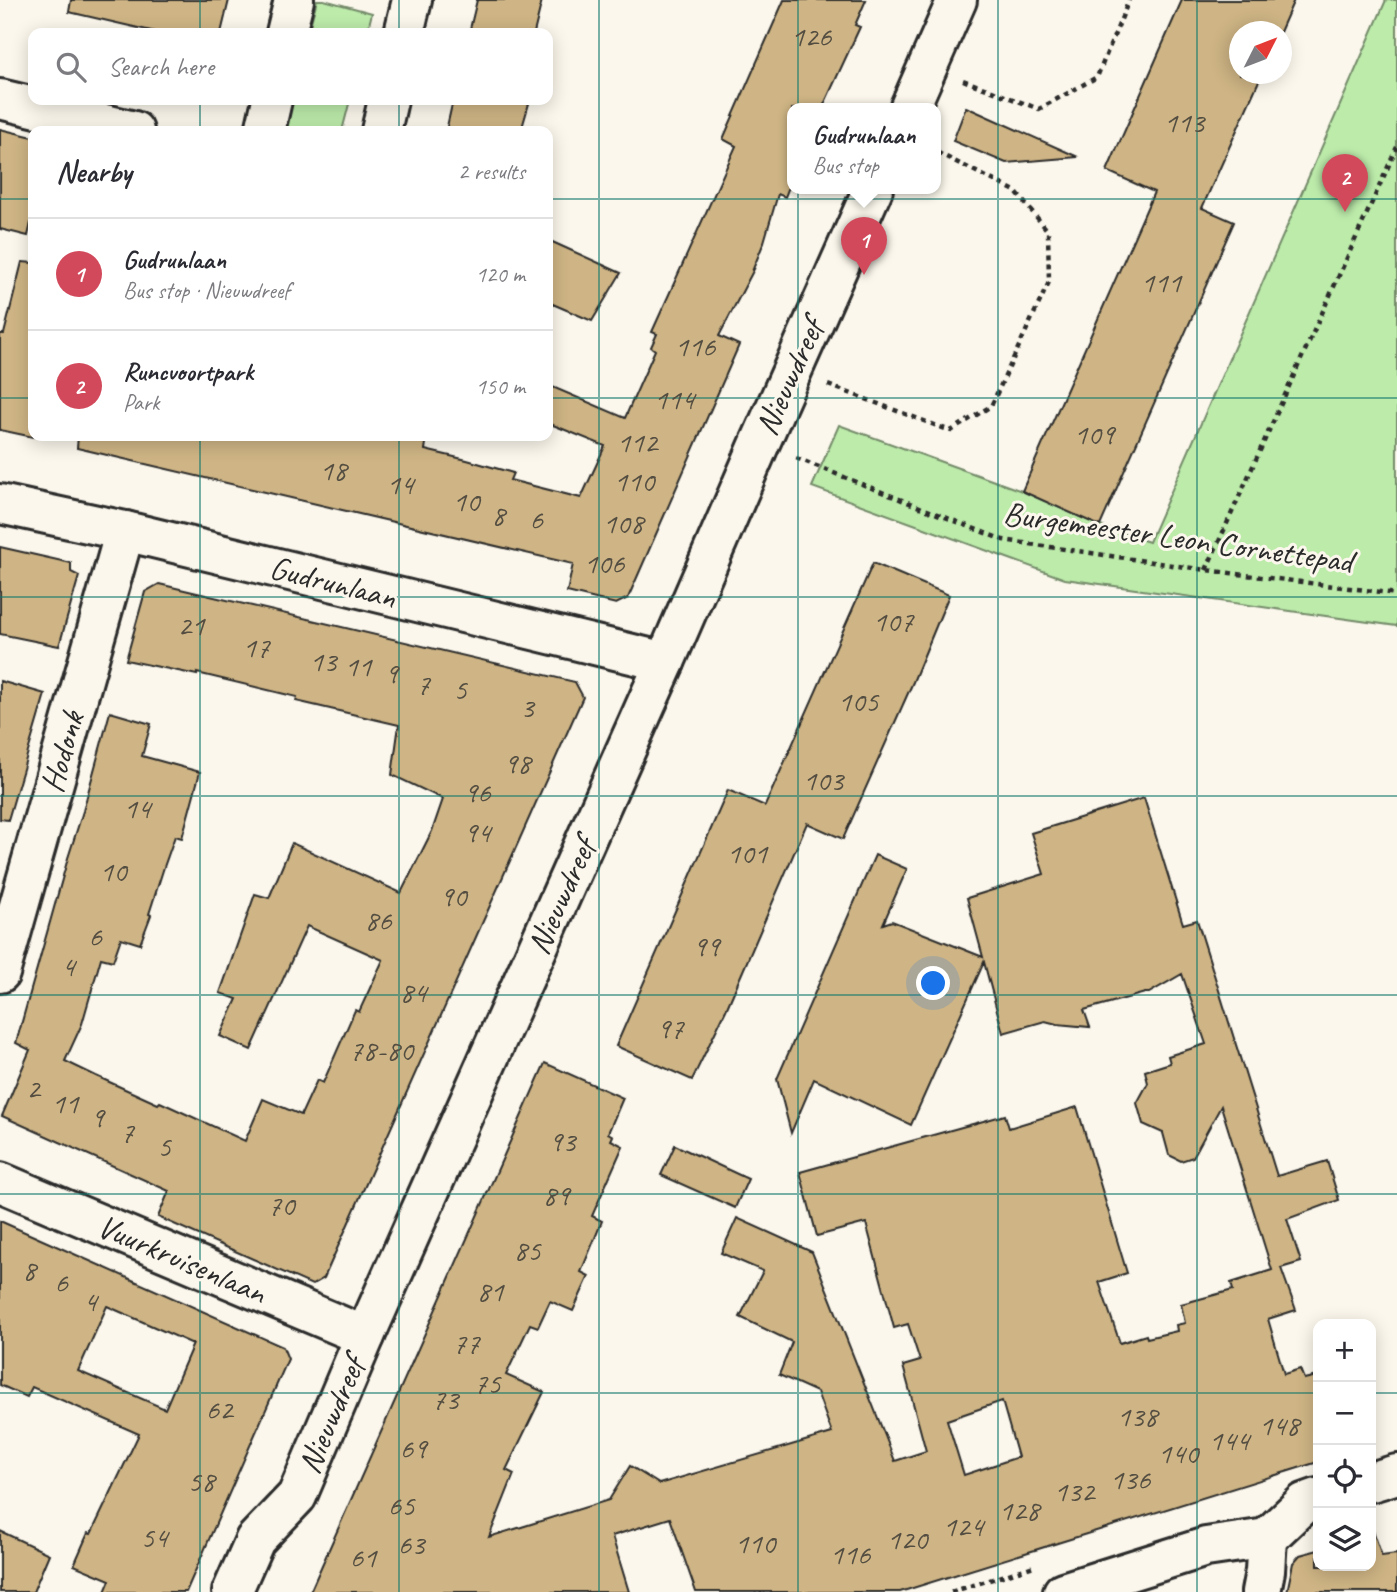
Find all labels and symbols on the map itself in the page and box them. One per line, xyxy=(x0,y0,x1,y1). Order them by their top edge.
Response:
house number: 126 xyxy=(791,17,833,55)
north arrow xyxy=(1229,21,1292,84)
house number: 113 xyxy=(1164,103,1207,141)
pin: 2 xyxy=(1322,154,1368,212)
pin: 1 xyxy=(841,217,887,275)
house number: 111 xyxy=(1141,263,1183,301)
street label: Nieuwdreef xyxy=(745,307,836,441)
house number: 116 xyxy=(675,327,717,365)
house number: 114 xyxy=(654,380,697,418)
house number: 109 xyxy=(1074,415,1117,453)
house number: 112 xyxy=(617,423,660,461)
house number: 18 xyxy=(320,451,349,489)
house number: 110 xyxy=(614,462,657,500)
house number: 14 xyxy=(387,465,416,503)
house number: 10 xyxy=(453,482,482,520)
street label: Burgemeester Leon Cornettepad xyxy=(1001,492,1360,583)
house number: 8 xyxy=(491,496,507,534)
house number: 6 xyxy=(529,500,544,538)
house number: 108 xyxy=(603,504,646,542)
house number: 106 xyxy=(584,544,626,582)
street label: Gudrunlaan xyxy=(266,546,401,618)
house number: 107 xyxy=(873,602,915,640)
house number: 21 xyxy=(178,606,206,644)
house number: 17 xyxy=(243,628,271,666)
house number: 13 xyxy=(310,642,339,680)
house number: 11 xyxy=(345,647,373,685)
house number: 9 xyxy=(384,654,400,692)
house number: 7 xyxy=(416,665,431,703)
house number: 5 xyxy=(453,670,468,708)
house number: 105 xyxy=(838,682,880,720)
house number: 3 xyxy=(520,688,536,726)
street label: Hodonk xyxy=(31,705,94,797)
house number: 98 xyxy=(504,744,533,782)
house number: 103 xyxy=(803,761,846,799)
house number: 96 xyxy=(464,773,492,811)
house number: 14 xyxy=(124,789,153,827)
house number: 94 xyxy=(464,813,493,851)
street label: Nieuwdreef xyxy=(517,826,608,960)
house number: 101 xyxy=(727,834,769,872)
house number: 10 xyxy=(100,852,129,890)
house number: 90 xyxy=(440,877,469,915)
house number: 86 xyxy=(365,901,393,939)
house number: 6 xyxy=(88,917,103,955)
house number: 99 xyxy=(693,927,722,965)
house number: 4 xyxy=(61,947,77,985)
your location xyxy=(916,966,950,1000)
house number: 84 xyxy=(400,973,429,1011)
house number: 97 xyxy=(657,1009,685,1047)
house number: 78-80 xyxy=(349,1031,415,1069)
house number: 2 xyxy=(26,1069,42,1107)
house number: 11 xyxy=(52,1084,80,1122)
house number: 9 xyxy=(90,1098,106,1136)
house number: 7 xyxy=(120,1113,135,1151)
house number: 93 xyxy=(549,1122,578,1160)
house number: 5 xyxy=(157,1127,172,1165)
house number: 89 xyxy=(543,1176,572,1214)
house number: 70 xyxy=(268,1186,297,1224)
street label: Vuurkruisenlaan xyxy=(91,1205,274,1314)
house number: 85 xyxy=(514,1231,542,1269)
house number: 8 xyxy=(22,1251,38,1289)
house number: 6 xyxy=(54,1263,69,1301)
house number: 81 xyxy=(477,1272,505,1310)
house number: 4 xyxy=(83,1282,99,1320)
house number: 77 xyxy=(453,1324,481,1362)
street label: Nieuwdreef xyxy=(288,1345,377,1480)
house number: 75 xyxy=(474,1364,502,1402)
house number: 73 xyxy=(432,1380,461,1418)
house number: 62 xyxy=(206,1390,235,1428)
house number: 138 xyxy=(1117,1397,1160,1435)
house number: 148 xyxy=(1259,1406,1302,1444)
house number: 144 xyxy=(1209,1421,1252,1459)
house number: 69 xyxy=(400,1429,429,1467)
house number: 140 xyxy=(1158,1434,1201,1472)
house number: 136 xyxy=(1110,1460,1152,1498)
house number: 58 xyxy=(188,1462,217,1500)
house number: 132 xyxy=(1054,1472,1097,1510)
house number: 65 xyxy=(388,1486,416,1524)
house number: 128 xyxy=(999,1491,1042,1529)
house number: 124 xyxy=(943,1507,986,1545)
house number: 54 xyxy=(141,1518,170,1556)
house number: 120 xyxy=(887,1520,930,1558)
house number: 110 xyxy=(735,1524,778,1562)
house number: 63 xyxy=(398,1525,427,1563)
house number: 116 xyxy=(830,1535,872,1573)
house number: 61 xyxy=(350,1538,378,1576)

